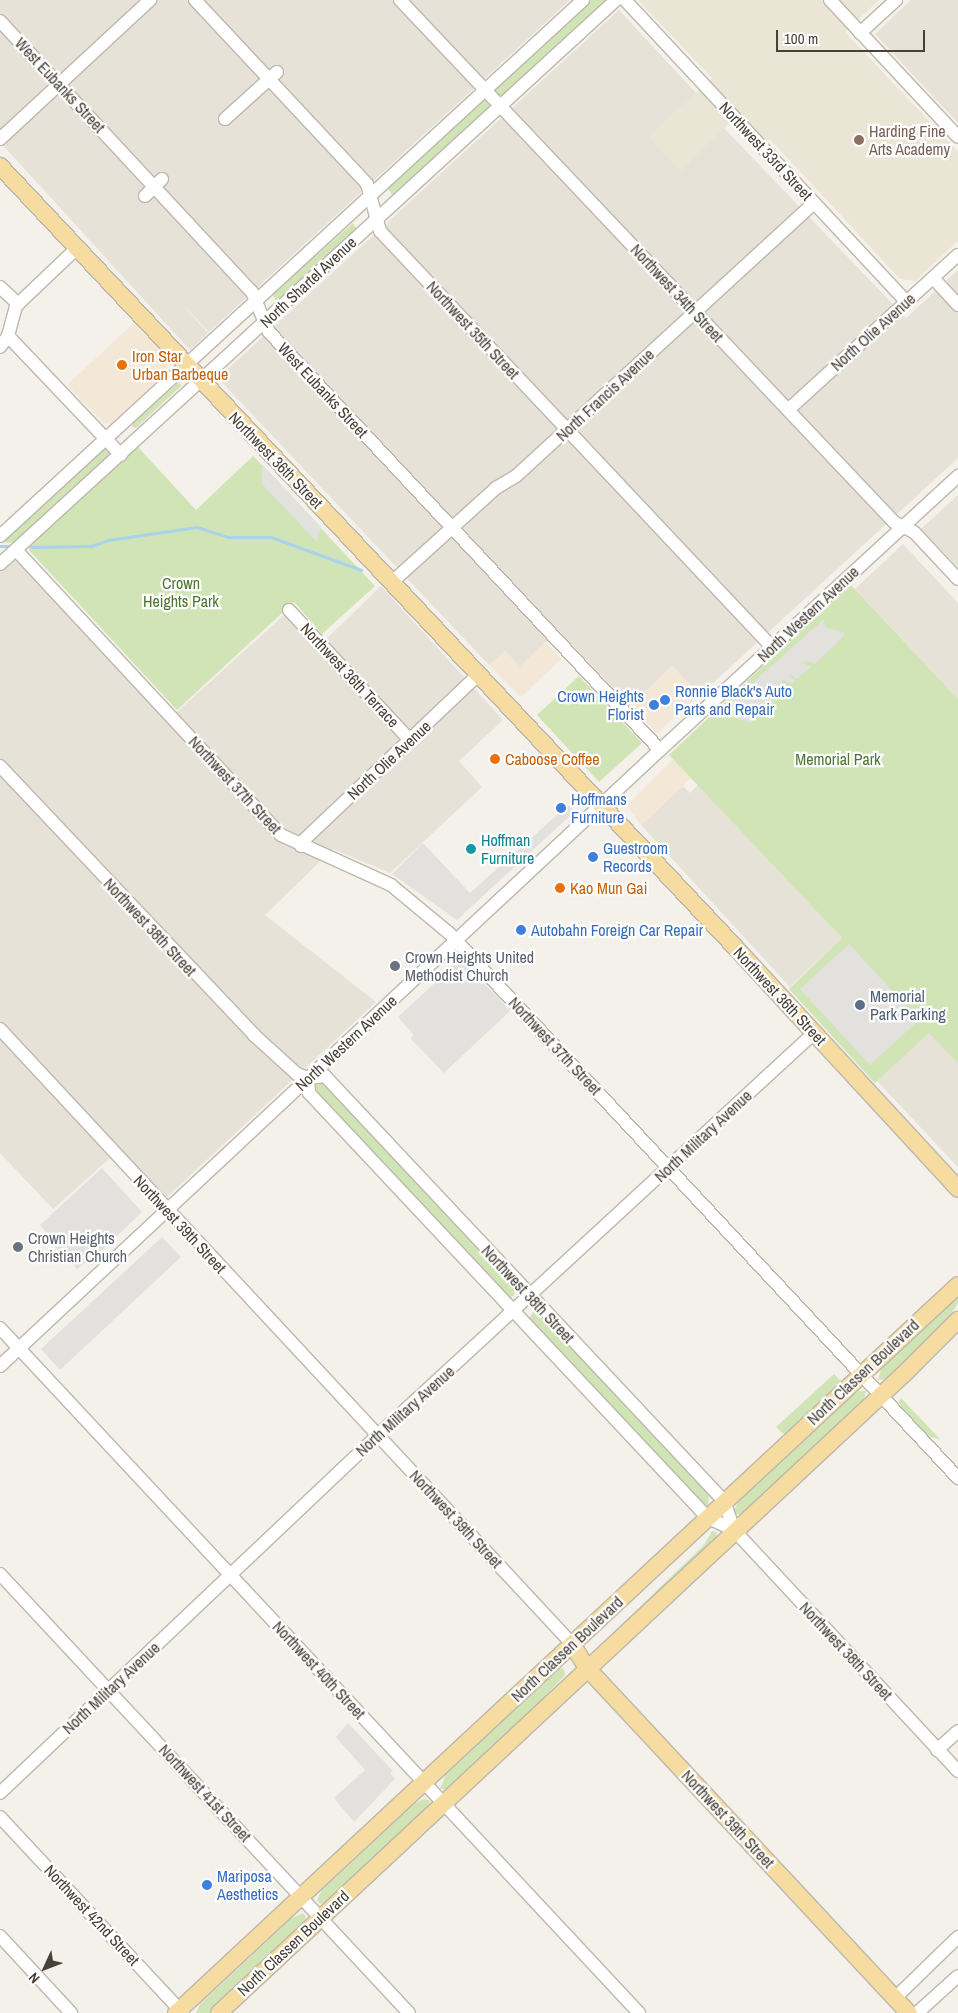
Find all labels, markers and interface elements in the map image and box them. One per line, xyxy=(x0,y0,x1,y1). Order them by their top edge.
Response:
scale bar xyxy=(778,20,927,52)
text: 100 m xyxy=(784,28,818,49)
street label: West Eubanks Street xyxy=(11,33,109,137)
street label: Northwest 33rd Street xyxy=(715,98,817,204)
place label: Harding Fine Arts Academy xyxy=(869,121,951,159)
marker: Harding Fine Arts Academy xyxy=(853,134,865,146)
street label: North Shartel Avenue xyxy=(256,232,360,332)
street label: Northwest 34th Street xyxy=(627,240,727,346)
street label: Northwest 35th Street xyxy=(423,277,523,383)
street label: North Olie Avenue xyxy=(827,289,919,375)
street label: West Eubanks Street xyxy=(274,338,372,442)
street label: North Francis Avenue xyxy=(552,345,658,445)
place label: Iron Star Urban Barbeque xyxy=(132,346,228,384)
marker: Iron Star Urban Barbeque xyxy=(116,359,128,371)
street label: Northwest 36th Street xyxy=(225,408,327,512)
street label: North Western Avenue xyxy=(753,562,863,666)
park label: Crown Heights Park xyxy=(143,573,219,611)
street label: Northwest 36th Terrace xyxy=(297,619,403,731)
place label: Ronnie Black's Auto Parts and Repair xyxy=(675,681,793,719)
place label: Crown Heights Florist xyxy=(557,686,644,724)
marker: Ronnie Black's Auto Parts and Repair xyxy=(659,694,671,706)
marker: Crown Heights Florist xyxy=(648,699,660,711)
street label: North Olie Avenue xyxy=(343,716,435,804)
street label: Northwest 37th Street xyxy=(185,732,285,838)
place label: Caboose Coffee xyxy=(505,749,600,769)
park label: Memorial Park xyxy=(795,749,881,769)
marker: Caboose Coffee xyxy=(489,753,501,765)
place label: Hoffmans Furniture xyxy=(571,789,627,827)
marker: Hoffmans Furniture xyxy=(555,802,567,814)
place label: Hoffman Furniture xyxy=(481,830,534,868)
place label: Guestroom Records xyxy=(603,838,668,876)
marker: Hoffman Furniture xyxy=(465,843,477,855)
marker: Guestroom Records xyxy=(587,851,599,863)
street label: Northwest 38th Street xyxy=(100,874,200,980)
place label: Kao Mun Gai xyxy=(570,878,647,898)
marker: Kao Mun Gai xyxy=(554,882,566,894)
place label: Autobahn Foreign Car Repair xyxy=(531,920,703,940)
marker: Autobahn Foreign Car Repair xyxy=(515,924,527,936)
street label: Northwest 36th Street xyxy=(730,943,830,1049)
place label: Crown Heights United Methodist Church xyxy=(405,947,534,985)
marker: Crown Heights United Methodist Church xyxy=(389,960,401,972)
place label: Memorial Park Parking xyxy=(870,986,946,1024)
street label: North Western Avenue xyxy=(291,991,401,1095)
street label: Northwest 37th Street xyxy=(505,993,605,1099)
marker: Memorial Park Parking xyxy=(854,999,866,1011)
street label: North Military Avenue xyxy=(650,1086,756,1186)
street label: Northwest 39th Street xyxy=(130,1171,230,1277)
place label: Crown Heights Christian Church xyxy=(28,1228,127,1266)
marker: Crown Heights Christian Church xyxy=(12,1241,24,1253)
street label: Northwest 38th Street xyxy=(478,1241,578,1347)
street label: North Classen Boulevard xyxy=(803,1315,923,1429)
street label: North Military Avenue xyxy=(352,1361,458,1461)
street label: Northwest 39th Street xyxy=(406,1466,506,1572)
street label: North Classen Boulevard xyxy=(507,1592,627,1706)
street label: Northwest 38th Street xyxy=(796,1598,896,1704)
street label: Northwest 40th Street xyxy=(269,1617,369,1723)
street label: North Military Avenue xyxy=(58,1638,164,1738)
street label: Northwest 41st Street xyxy=(155,1740,255,1846)
street label: Northwest 39th Street xyxy=(678,1766,778,1872)
street label: Northwest 42nd Street xyxy=(40,1861,144,1969)
place label: Mariposa Aesthetics xyxy=(217,1866,278,1904)
marker: Mariposa Aesthetics xyxy=(201,1879,213,1891)
street label: North Classen Boulevard xyxy=(233,1886,353,2000)
north arrow xyxy=(20,1943,70,1993)
text: N xyxy=(25,1969,43,1987)

